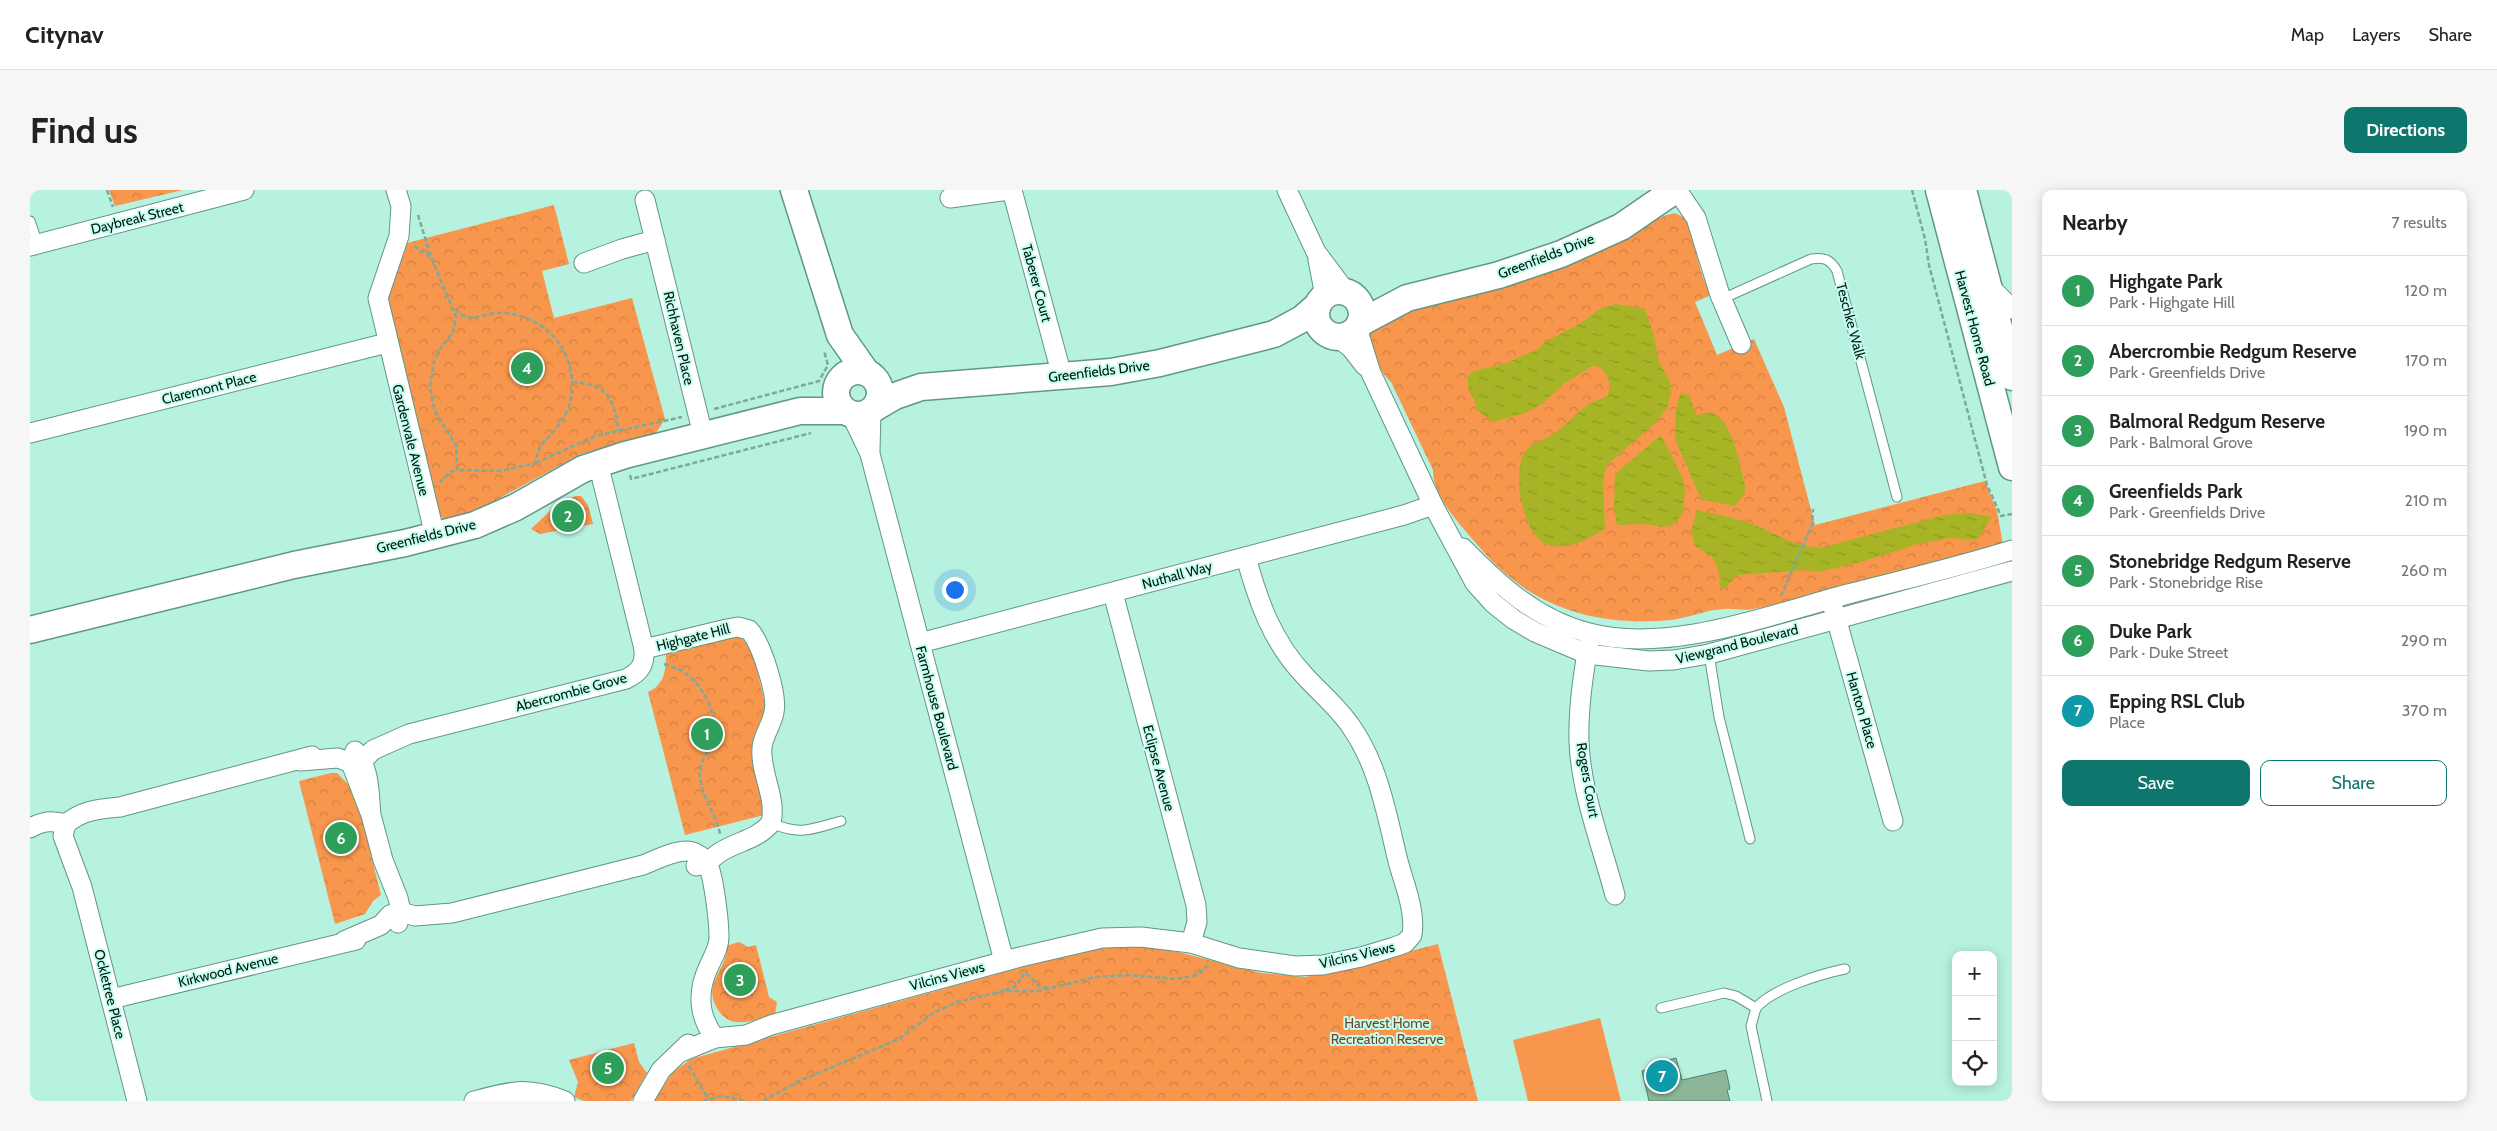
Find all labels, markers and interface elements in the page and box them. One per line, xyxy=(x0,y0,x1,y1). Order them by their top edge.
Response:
text: Citynav xyxy=(25,20,104,49)
text: Map xyxy=(2291,24,2324,46)
text: Layers xyxy=(2352,24,2401,46)
text: Share xyxy=(2429,24,2472,46)
button: Directions xyxy=(2344,107,2467,153)
text: Find us xyxy=(30,109,138,152)
street label: Daybreak Street xyxy=(89,198,185,238)
text: Nearby xyxy=(2062,210,2128,235)
text: 7 results xyxy=(2392,213,2447,232)
street label: Greenfields Drive xyxy=(1495,229,1597,283)
street label: Taberer Court xyxy=(1018,242,1056,324)
street label: Harvest Home Road xyxy=(1951,268,1999,388)
text: Highgate Park xyxy=(2109,270,2223,293)
street label: Teschke Walk xyxy=(1832,281,1870,362)
text: 1 xyxy=(2075,281,2081,300)
text: 120 m xyxy=(2405,281,2447,300)
street label: Richhaven Place xyxy=(659,289,699,387)
text: Park · Highgate Hill xyxy=(2109,293,2235,312)
text: Abercrombie Redgum Reserve xyxy=(2109,340,2357,363)
pin: 4 xyxy=(511,349,543,387)
text: 2 xyxy=(2074,351,2082,370)
text: 170 m xyxy=(2405,351,2447,370)
street label: Greenfields Drive xyxy=(1047,356,1151,386)
text: Park · Greenfields Drive xyxy=(2109,363,2265,382)
street label: Claremont Place xyxy=(160,368,258,408)
street label: Gardenvale Avenue xyxy=(388,382,434,498)
text: Balmoral Redgum Reserve xyxy=(2109,410,2325,433)
text: 3 xyxy=(2074,421,2082,440)
text: 190 m xyxy=(2404,421,2447,440)
text: Park · Balmoral Grove xyxy=(2109,433,2253,452)
text: Greenfields Park xyxy=(2109,480,2243,503)
text: 4 xyxy=(2073,491,2083,510)
text: 210 m xyxy=(2405,491,2447,510)
pin: 2 xyxy=(552,497,584,535)
text: Park · Greenfields Drive xyxy=(2109,503,2265,522)
street label: Greenfields Drive xyxy=(374,515,478,557)
text: Stonebridge Redgum Reserve xyxy=(2109,550,2351,573)
street label: Nuthall Way xyxy=(1140,557,1214,593)
text: 5 xyxy=(2074,561,2082,580)
text: 260 m xyxy=(2401,561,2447,580)
text: Park · Stonebridge Rise xyxy=(2109,573,2263,592)
your location xyxy=(942,577,968,603)
street label: Highgate Hill xyxy=(654,619,732,655)
street label: Viewgrand Boulevard xyxy=(1674,620,1800,668)
text: Duke Park xyxy=(2109,620,2192,643)
text: 6 xyxy=(2074,631,2083,650)
text: 290 m xyxy=(2401,631,2447,650)
text: Park · Duke Street xyxy=(2109,643,2229,662)
street label: Farmhouse Boulevard xyxy=(912,644,962,772)
street label: Abercrombie Grove xyxy=(513,668,629,716)
street label: Hanton Place xyxy=(1842,670,1882,750)
text: Epping RSL Club xyxy=(2109,690,2245,713)
text: 7 xyxy=(2074,701,2082,720)
text: 370 m xyxy=(2402,701,2447,720)
text: Place xyxy=(2109,713,2145,732)
pin: 1 xyxy=(691,715,723,753)
street label: Eclipse Avenue xyxy=(1139,723,1179,813)
street label: Rogers Court xyxy=(1573,741,1604,819)
button: Save xyxy=(2062,760,2250,806)
button: Share xyxy=(2260,760,2447,806)
pin: 6 xyxy=(325,819,357,857)
street label: Vilcins Views xyxy=(1318,938,1397,972)
street label: Ockletree Place xyxy=(90,947,130,1041)
street label: Kirkwood Avenue xyxy=(176,949,280,991)
map controls xyxy=(1952,951,1997,1086)
button: + xyxy=(1952,951,1997,996)
street label: Vilcins Views xyxy=(908,957,987,995)
pin: 3 xyxy=(724,961,756,999)
button: − xyxy=(1952,996,1997,1041)
park label: Harvest Home Recreation Reserve xyxy=(1331,1014,1443,1048)
button: locate xyxy=(1952,1041,1997,1086)
pin: 5 xyxy=(592,1049,624,1087)
pin: 7 xyxy=(1646,1057,1678,1095)

